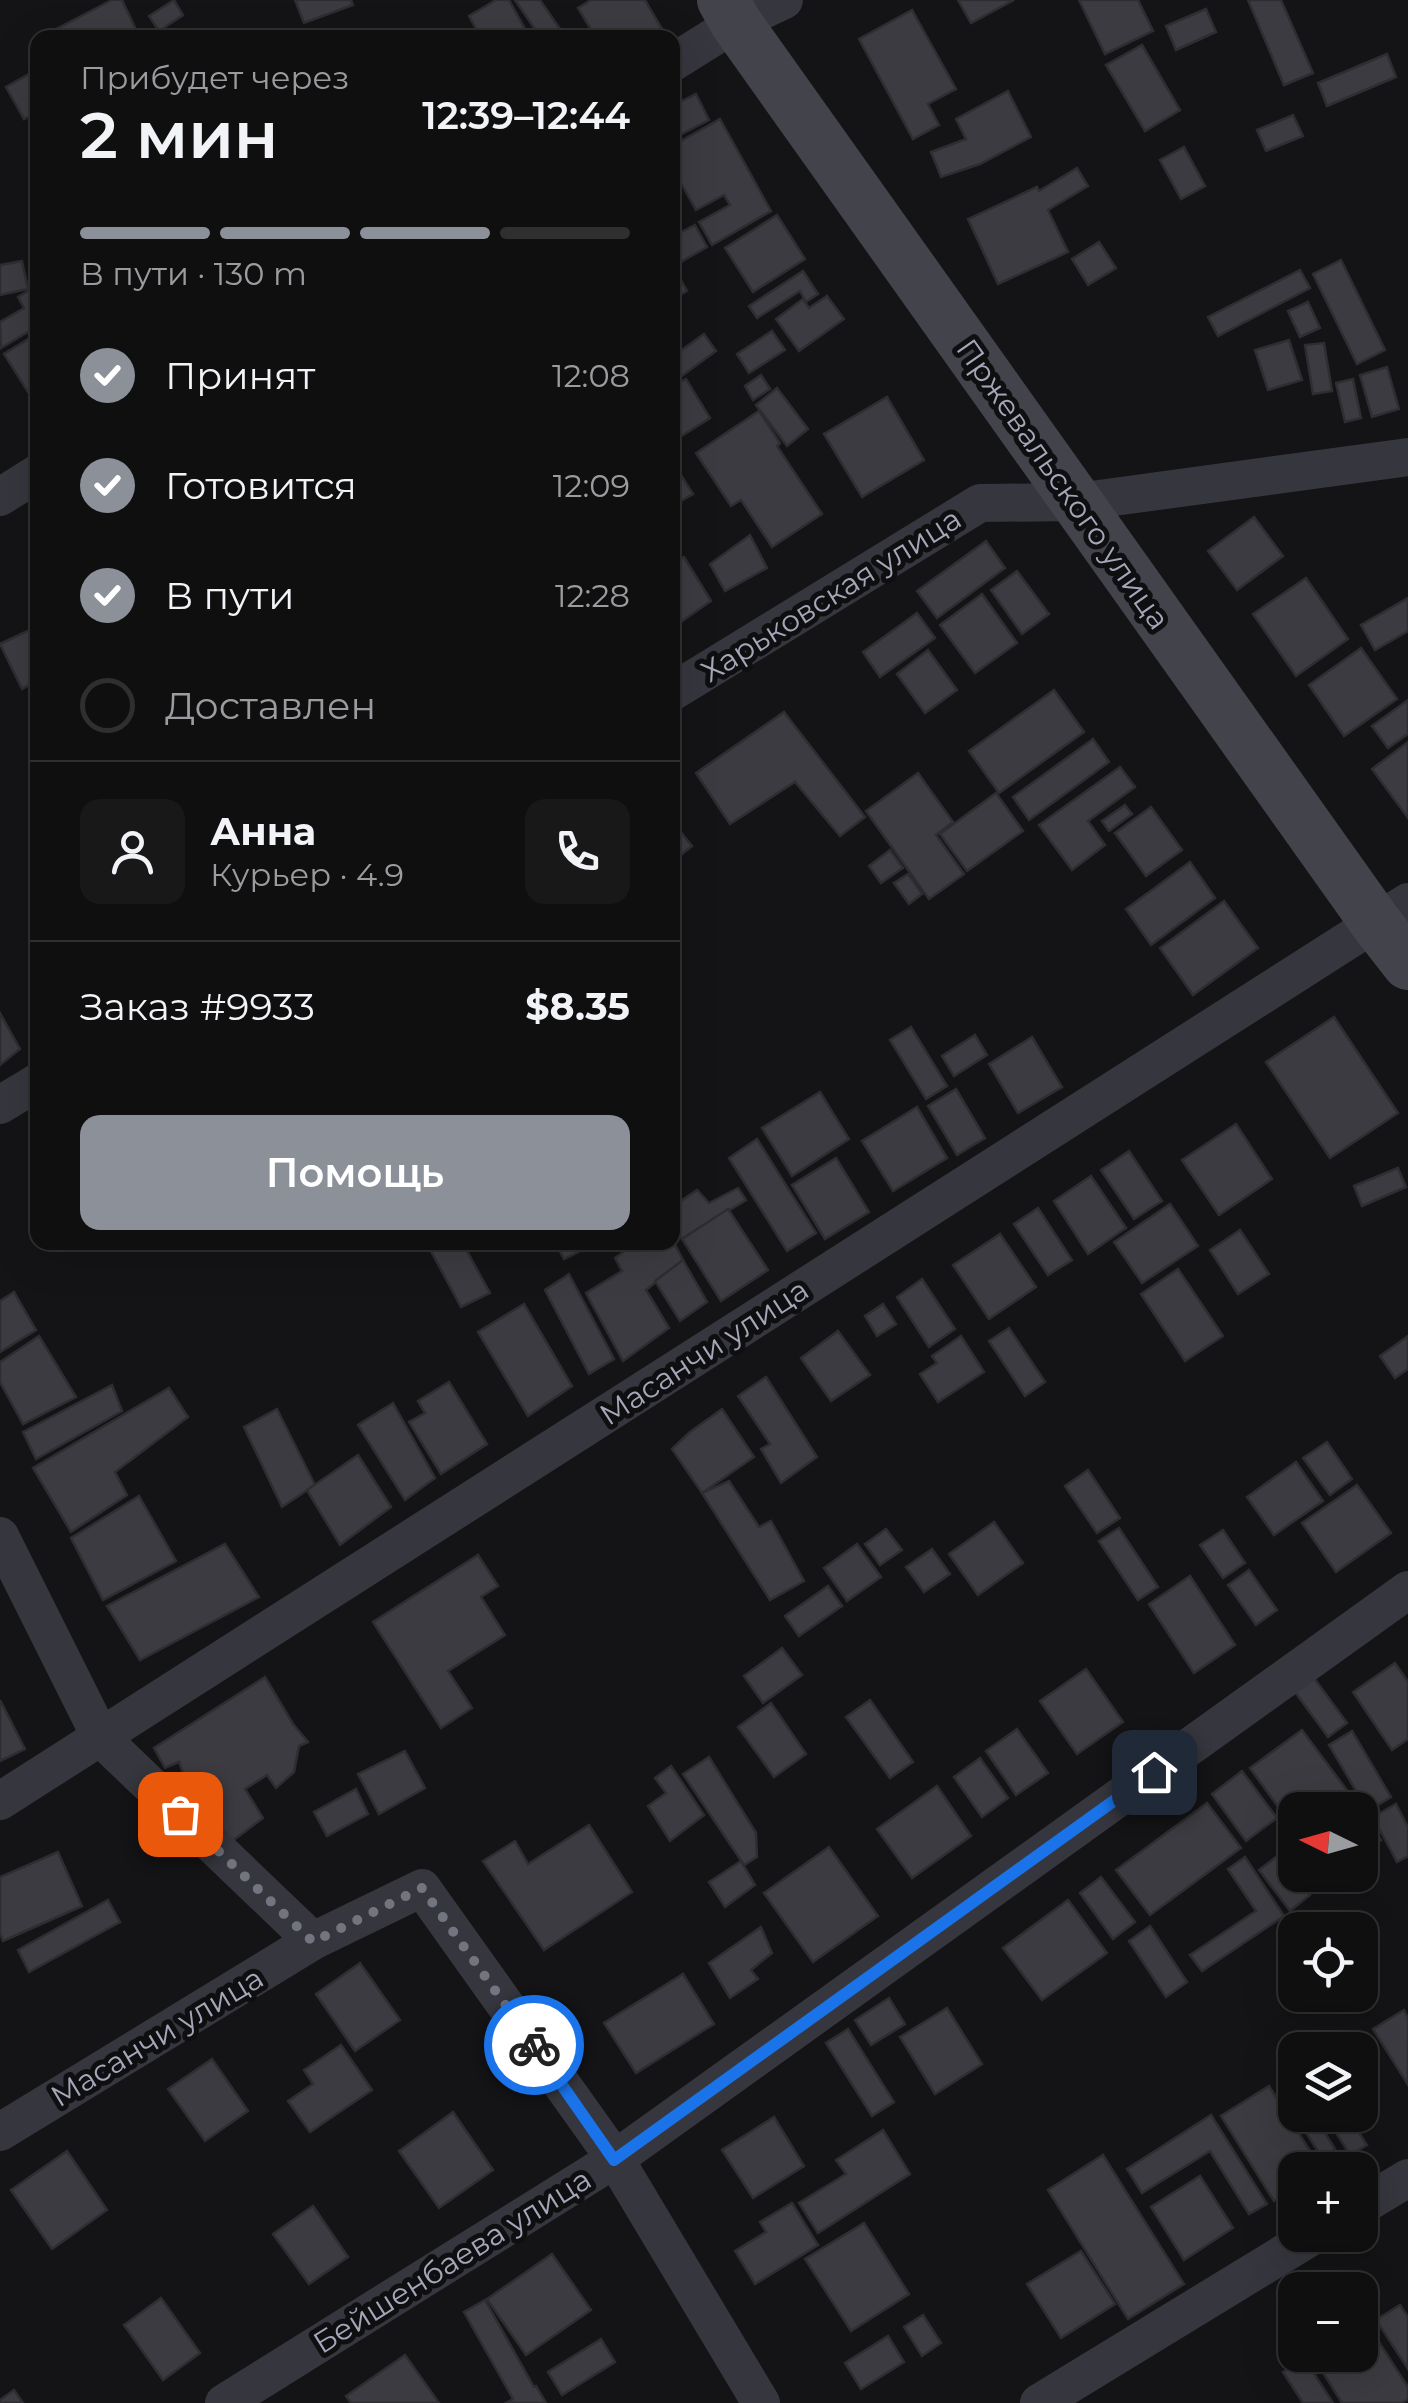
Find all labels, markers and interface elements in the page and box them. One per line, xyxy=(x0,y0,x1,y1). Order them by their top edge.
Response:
text: Прибудет через xyxy=(80,58,349,97)
text: 12:39–12:44 xyxy=(422,92,630,139)
text: 2 мин xyxy=(80,95,278,174)
text: В пути · 130 m xyxy=(80,254,307,293)
street label: Пржевальского улица xyxy=(949,332,1177,636)
icon: check xyxy=(80,348,135,403)
text: Принят xyxy=(165,352,315,399)
text: 12:08 xyxy=(552,356,630,395)
icon: check xyxy=(80,458,135,513)
text: Готовится xyxy=(165,462,357,509)
text: 12:09 xyxy=(553,466,630,505)
street label: Харьковская улица xyxy=(694,500,968,690)
icon: check xyxy=(80,568,135,623)
text: В пути xyxy=(165,572,294,619)
text: 12:28 xyxy=(555,576,630,615)
text: Доставлен xyxy=(165,682,376,729)
button: person xyxy=(80,799,185,904)
button: phone xyxy=(525,799,630,904)
text: Анна xyxy=(210,808,316,855)
text: Курьер · 4.9 xyxy=(210,855,404,894)
text: Заказ #9933 xyxy=(80,983,315,1030)
text: $8.35 xyxy=(525,983,630,1030)
button: Помощь xyxy=(80,1115,630,1230)
street label: Масанчи улица xyxy=(593,1271,815,1433)
pin xyxy=(1112,1730,1197,1815)
icon: home xyxy=(1127,1745,1182,1800)
pin xyxy=(138,1772,223,1857)
icon: bag xyxy=(153,1787,208,1842)
north arrow xyxy=(1278,1792,1378,1892)
map controls xyxy=(1278,1792,1378,2372)
button: locate xyxy=(1278,1912,1378,2012)
street label: Масанчи улица xyxy=(44,1959,270,2115)
courier xyxy=(484,1995,584,2095)
icon: bike xyxy=(507,2018,562,2073)
button: layers xyxy=(1278,2032,1378,2132)
button: + xyxy=(1278,2152,1378,2252)
street label: Бейшенбаева улица xyxy=(306,2160,598,2362)
button: − xyxy=(1278,2272,1378,2372)

